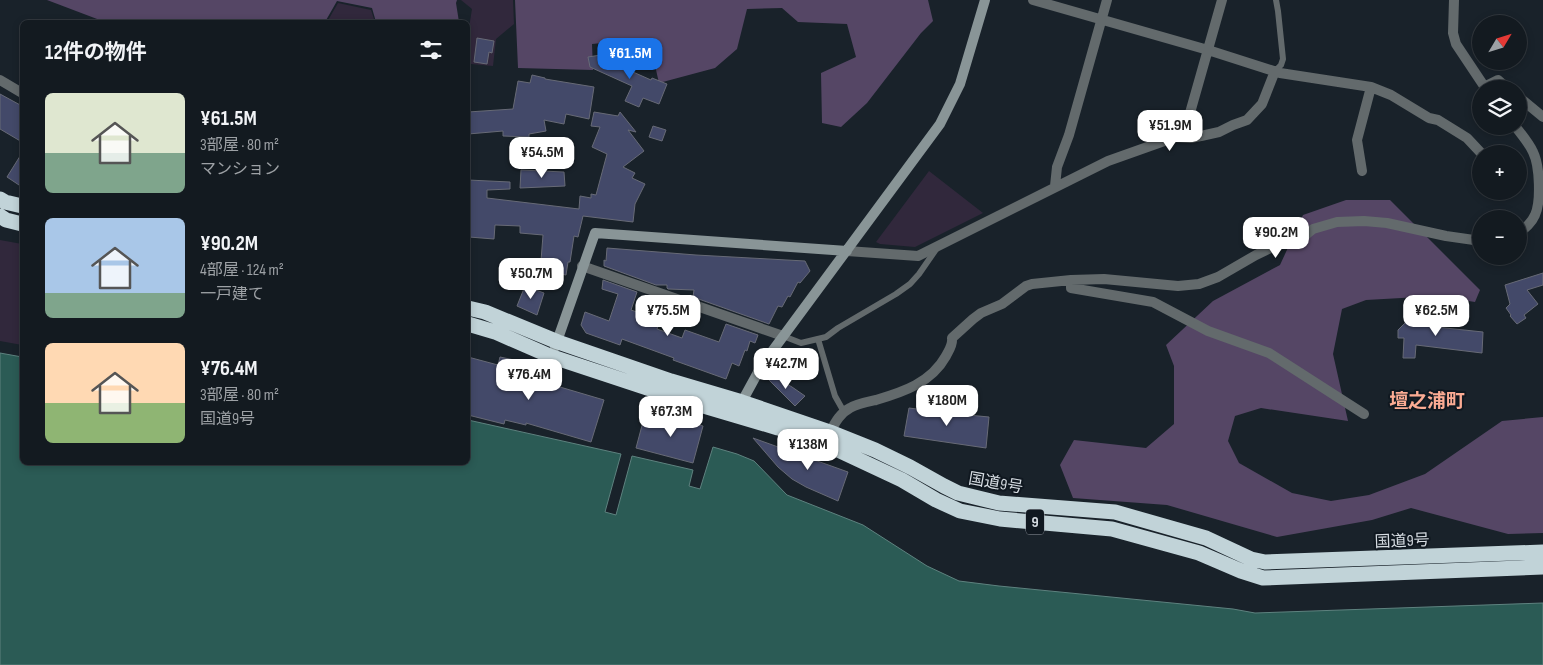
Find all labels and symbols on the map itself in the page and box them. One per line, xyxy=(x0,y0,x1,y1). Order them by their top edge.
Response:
north arrow xyxy=(1472,15,1528,70)
pin: ¥61.5M xyxy=(589,38,671,80)
pin: ¥51.9M xyxy=(1129,110,1211,152)
pin: ¥54.5M xyxy=(501,136,583,179)
pin: ¥90.2M xyxy=(1235,216,1317,259)
pin: ¥50.7M xyxy=(490,258,572,300)
pin: ¥75.5M xyxy=(627,294,709,337)
pin: ¥62.5M xyxy=(1395,294,1477,337)
pin: ¥42.7M xyxy=(745,348,827,390)
pin: ¥76.4M xyxy=(488,358,570,401)
pin: ¥180M xyxy=(912,384,982,427)
district label: 壇之浦町 xyxy=(1389,390,1465,413)
pin: ¥67.3M xyxy=(630,396,712,438)
pin: ¥138M xyxy=(773,428,843,471)
street label: 国道9号 xyxy=(967,469,1025,498)
road number: 9 xyxy=(1026,510,1044,534)
street label: 国道9号 xyxy=(1374,531,1430,552)

